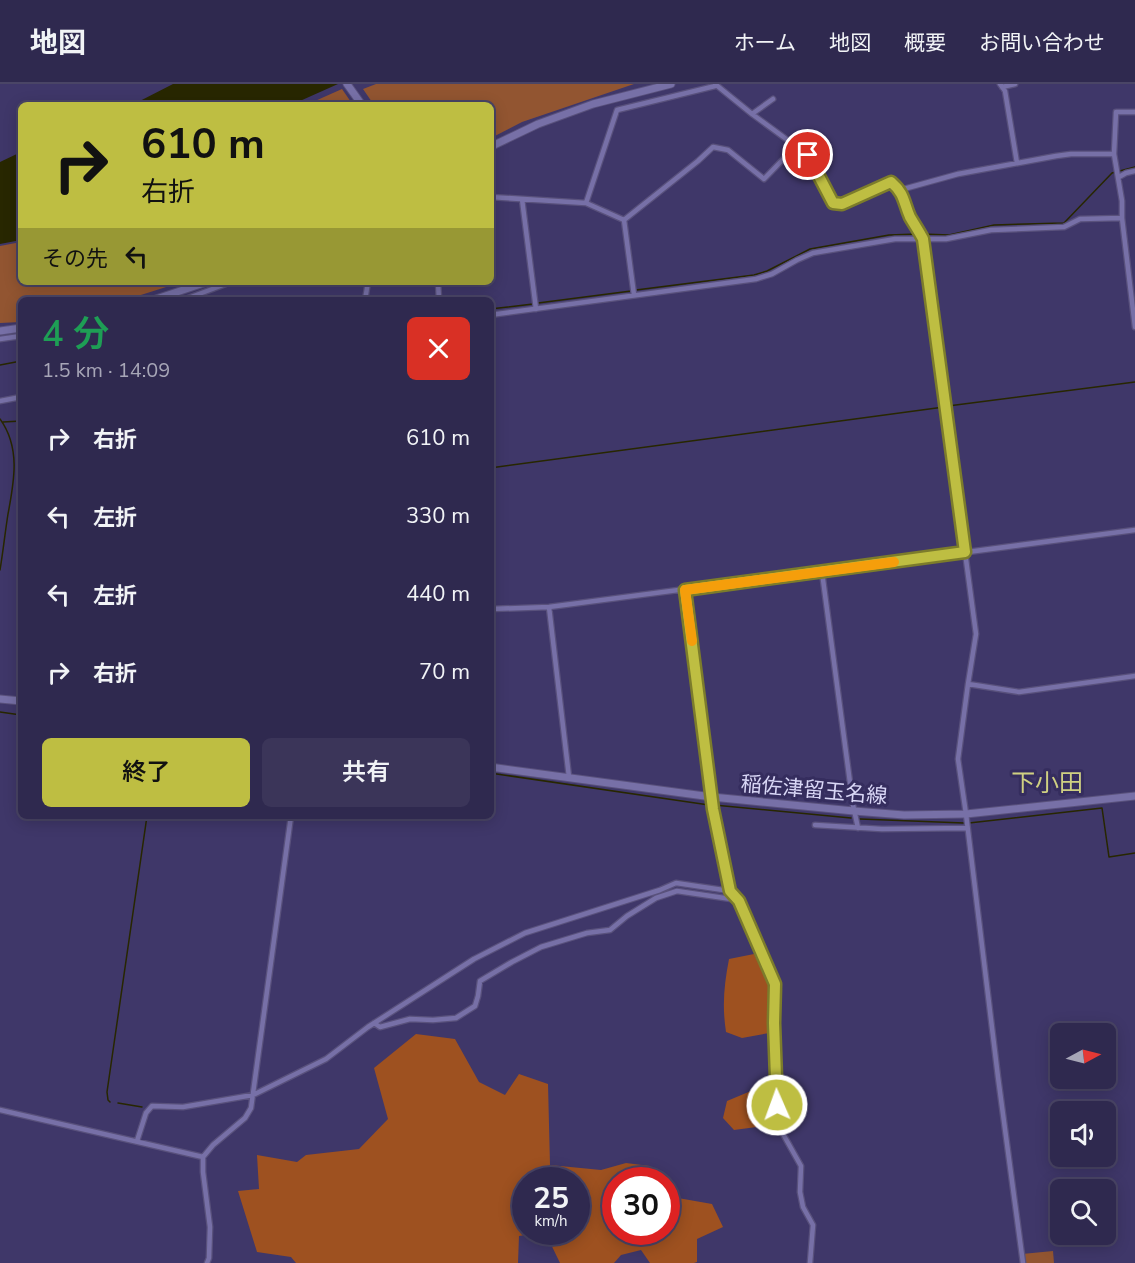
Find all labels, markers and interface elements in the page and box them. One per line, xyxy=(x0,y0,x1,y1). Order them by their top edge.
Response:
text: 地図 xyxy=(30,24,86,62)
text: ホーム xyxy=(734,29,796,57)
text: 地図 xyxy=(829,29,871,57)
text: 概要 xyxy=(904,29,946,57)
text: お問い合わせ xyxy=(979,29,1105,57)
text: 610 m xyxy=(141,116,265,173)
icon: right xyxy=(42,126,120,204)
pin xyxy=(782,129,833,180)
icon: arrive xyxy=(791,138,824,171)
text: 右折 xyxy=(141,174,195,211)
icon: left xyxy=(120,240,153,273)
text: その先 xyxy=(42,244,108,274)
text: 4 分 xyxy=(42,310,109,359)
button: close xyxy=(407,317,470,380)
text: 1.5 km · 14:09 xyxy=(42,357,170,384)
icon: right xyxy=(42,422,75,455)
text: 610 m xyxy=(406,423,470,453)
text: 右折 xyxy=(93,425,137,455)
icon: left xyxy=(42,500,75,533)
text: 330 m xyxy=(406,501,470,531)
text: 左折 xyxy=(93,503,137,533)
icon: left xyxy=(42,578,75,611)
text: 440 m xyxy=(406,579,470,609)
text: 左折 xyxy=(93,581,137,611)
icon: right xyxy=(42,656,75,689)
text: 70 m xyxy=(419,657,470,687)
text: 右折 xyxy=(93,659,137,689)
button: 終了 xyxy=(42,738,250,807)
button: 共有 xyxy=(262,738,470,807)
district label: 下小田 xyxy=(1011,767,1083,799)
street label: 稲佐津留玉名線 xyxy=(740,770,888,810)
north arrow xyxy=(1050,1023,1116,1089)
map controls xyxy=(1050,1023,1116,1245)
position arrow xyxy=(745,1073,809,1137)
button: sound xyxy=(1050,1101,1116,1167)
speed limit sign: 30 xyxy=(602,1167,680,1245)
text: 25 xyxy=(533,1178,569,1219)
button: search xyxy=(1050,1179,1116,1245)
text: km/h xyxy=(534,1211,568,1231)

